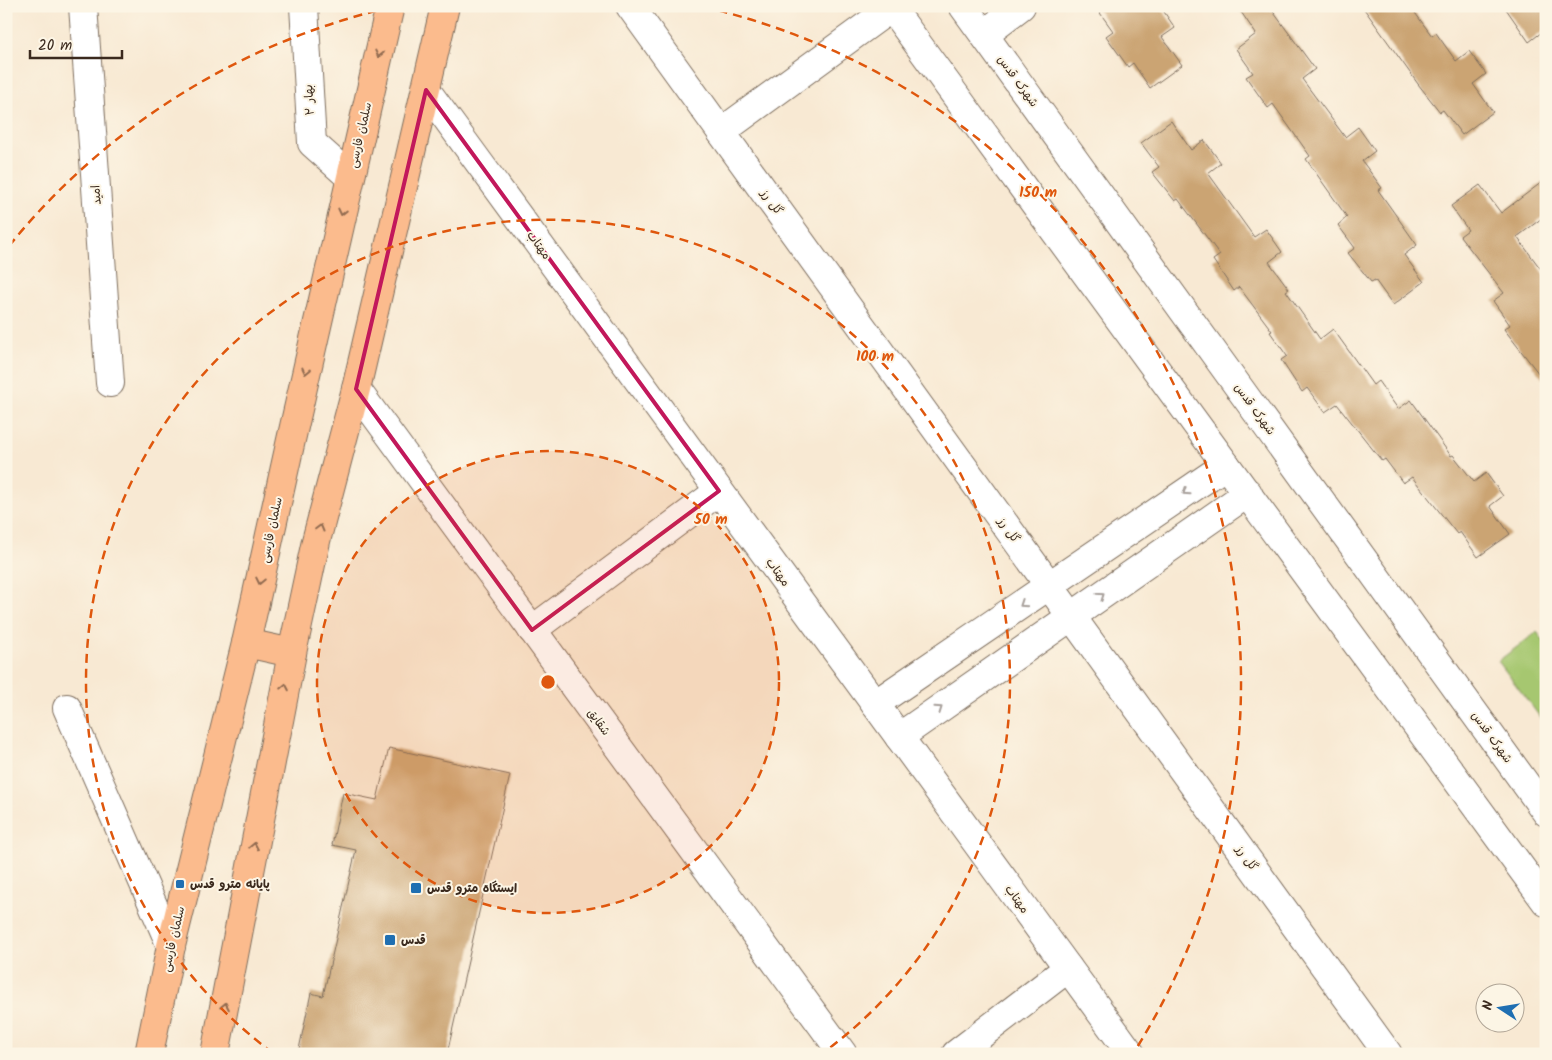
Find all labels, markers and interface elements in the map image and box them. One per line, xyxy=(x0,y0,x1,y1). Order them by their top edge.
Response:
scale bar xyxy=(30,28,122,60)
text: 20 m xyxy=(38,34,72,58)
one-way arrow xyxy=(374,49,385,58)
street label: شهرک قدس xyxy=(992,51,1043,111)
street label: بهار ۲ xyxy=(299,84,320,116)
street label: سلمان فارسی xyxy=(344,100,377,170)
text: 150 m xyxy=(1019,181,1057,205)
street label: امید xyxy=(86,184,107,205)
street label: گل رز xyxy=(755,185,787,219)
one-way arrow xyxy=(337,208,348,217)
street label: مهتاب xyxy=(522,227,556,264)
text: 100 m xyxy=(856,345,894,369)
one-way arrow xyxy=(301,366,312,375)
street label: شهرک قدس xyxy=(1229,379,1280,439)
one-way arrow xyxy=(1182,486,1191,496)
street label: سلمان فارسی xyxy=(255,495,288,565)
text: 50 m xyxy=(693,508,728,532)
street label: گل رز xyxy=(992,513,1024,547)
one-way arrow xyxy=(314,524,324,532)
street label: مهتاب xyxy=(761,554,795,591)
one-way arrow xyxy=(255,576,266,585)
one-way arrow xyxy=(1095,593,1105,602)
one-way arrow xyxy=(1019,598,1029,607)
centre of rings xyxy=(539,673,557,691)
one-way arrow xyxy=(280,682,290,691)
street label: شقايق xyxy=(582,705,615,740)
one-way arrow xyxy=(933,706,943,715)
street label: شهرک قدس xyxy=(1466,707,1517,767)
street label: گل رز xyxy=(1230,841,1262,875)
one-way arrow xyxy=(249,842,259,851)
place label: پایانه مترو قدس xyxy=(190,875,270,894)
marker: پایانه مترو قدس xyxy=(174,878,186,890)
place label: ایستگاه مترو قدس xyxy=(427,879,517,898)
marker: ایستگاه مترو قدس xyxy=(409,881,423,895)
street label: مهتاب xyxy=(1000,881,1034,918)
street label: سلمان فارسی xyxy=(157,904,190,974)
place label: قدس xyxy=(401,931,426,950)
marker: قدس xyxy=(383,933,397,947)
north arrow xyxy=(1474,982,1524,1032)
text: N xyxy=(1477,999,1500,1012)
one-way arrow xyxy=(219,1002,229,1010)

